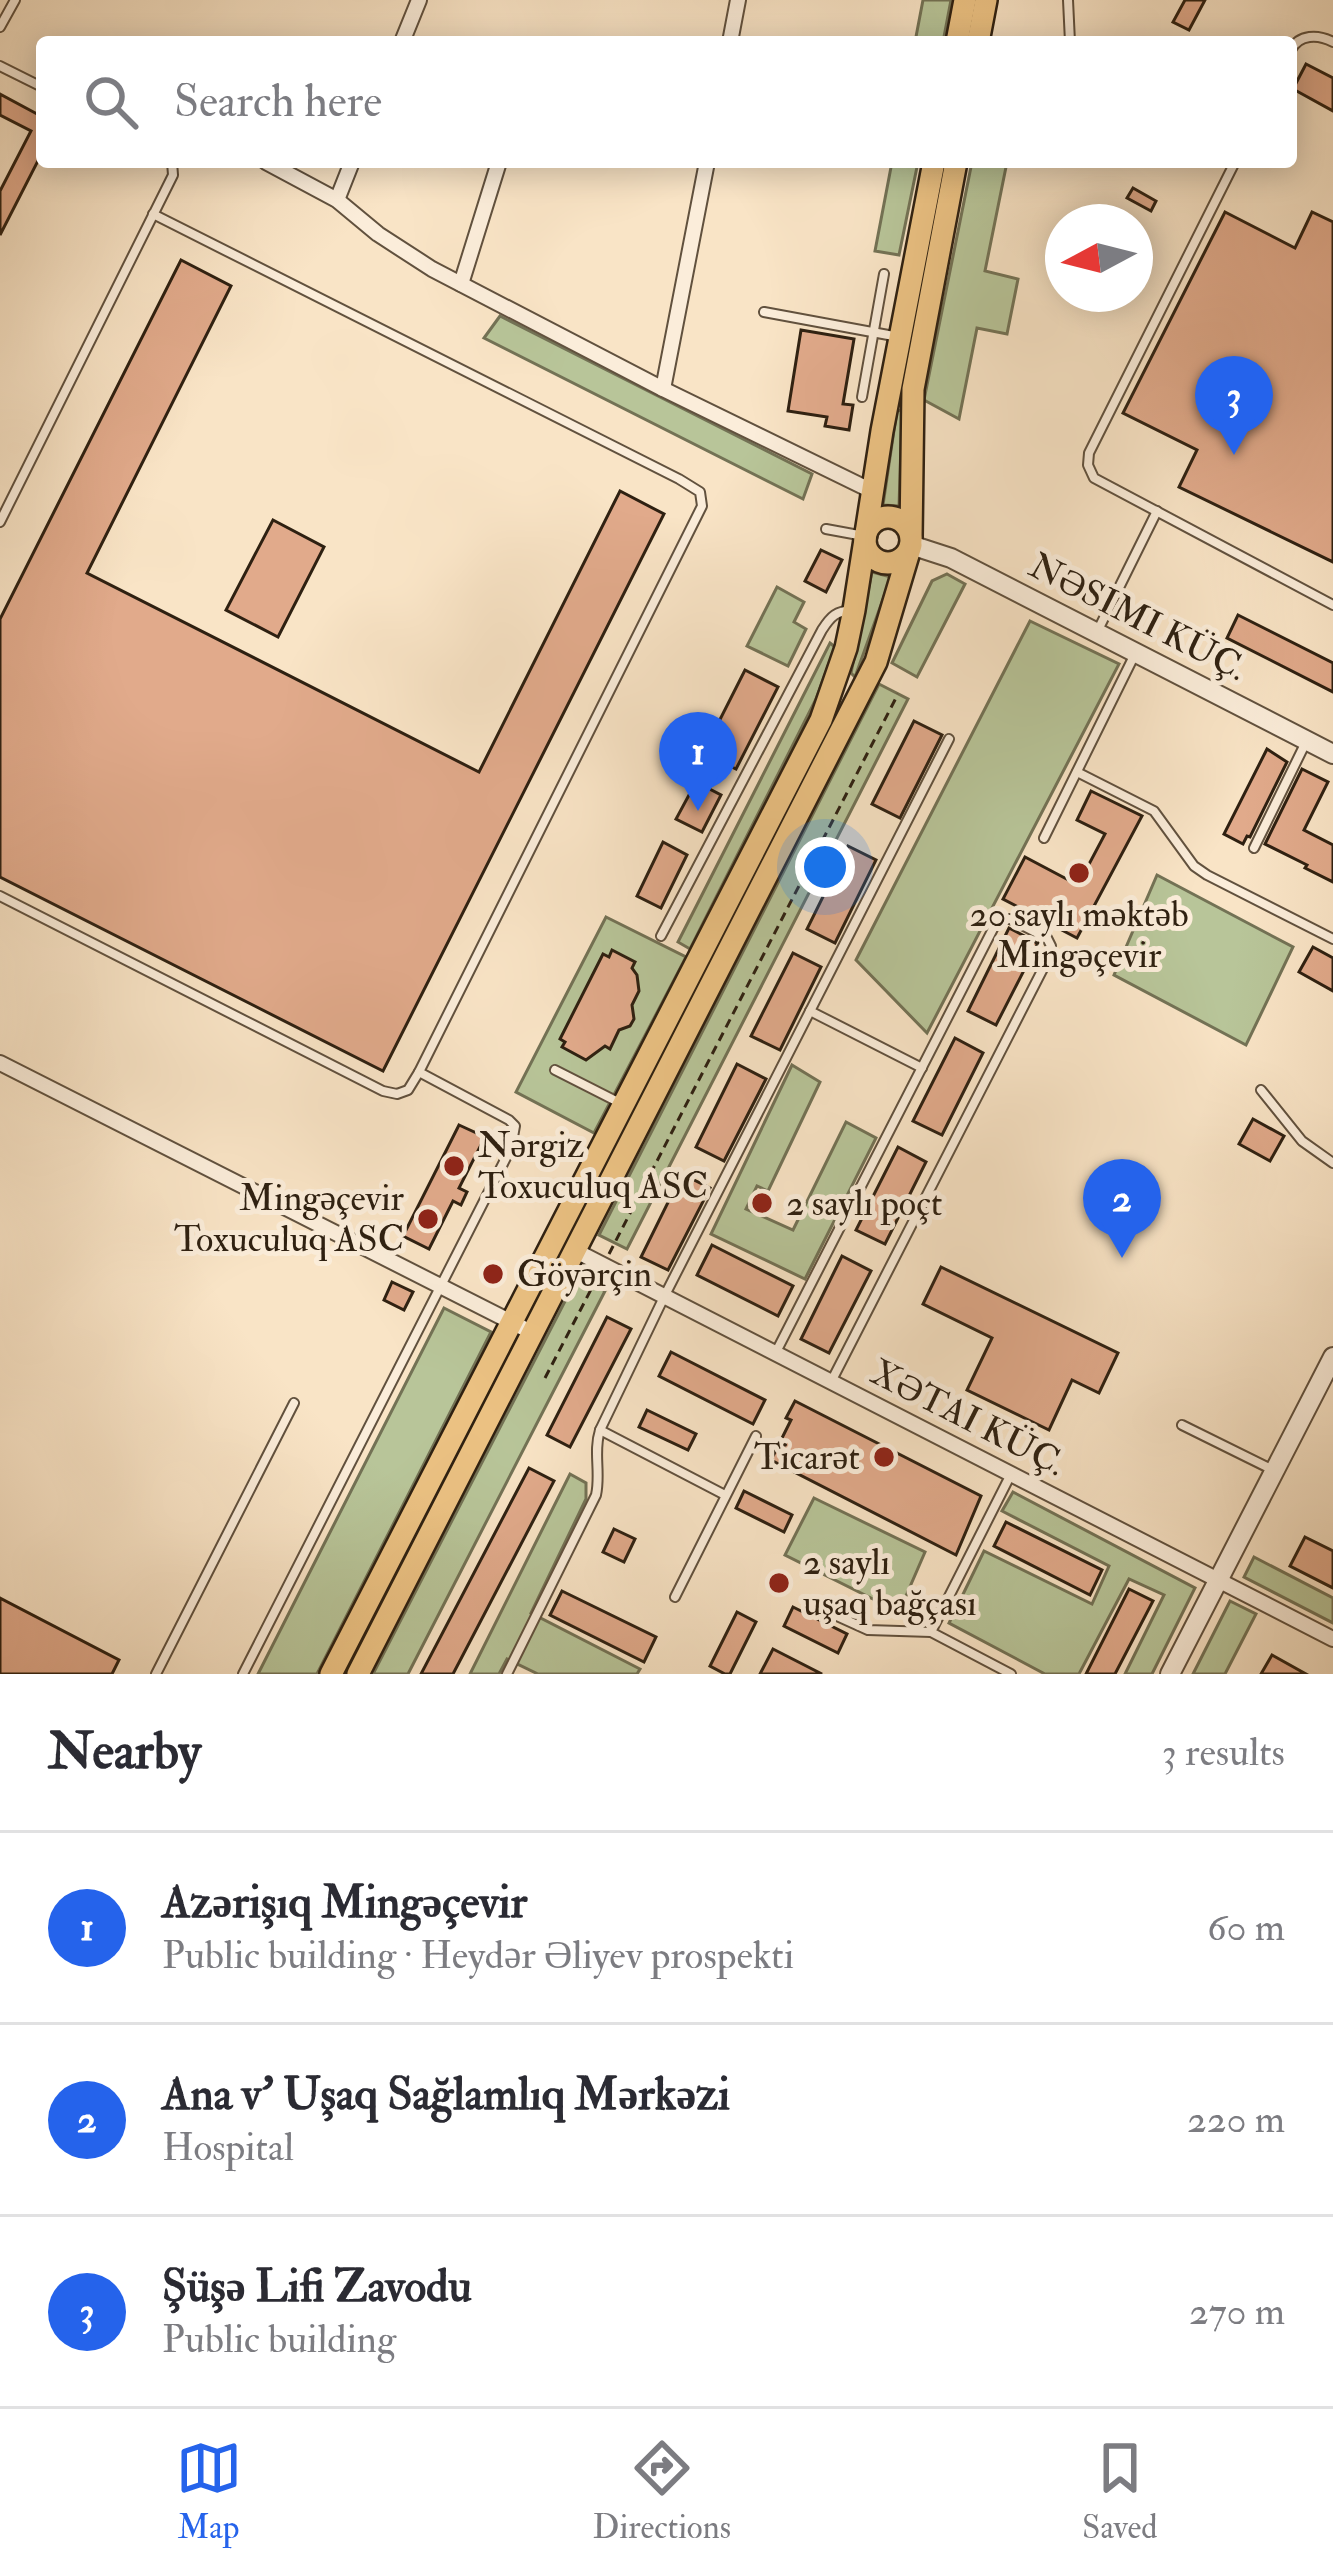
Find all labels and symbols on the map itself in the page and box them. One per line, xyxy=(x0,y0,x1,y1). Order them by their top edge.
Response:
north arrow xyxy=(1045,204,1153,312)
pin: 3 xyxy=(1195,356,1273,455)
street label: NƏSIMI KÜÇ. xyxy=(1022,543,1254,691)
pin: 1 xyxy=(659,712,737,811)
your location xyxy=(795,837,855,897)
marker: 20 saylı məktəb Mingəçevir xyxy=(1066,860,1092,886)
place label: 20 saylı məktəb Mingəçevir xyxy=(969,892,1189,978)
place label: Nərgiz Toxuculuq ASC xyxy=(478,1123,708,1209)
marker: Nərgiz Toxuculuq ASC xyxy=(441,1153,467,1179)
pin: 2 xyxy=(1083,1159,1161,1258)
place label: Mingəçevir Toxuculuq ASC xyxy=(174,1176,405,1262)
place label: 2 saylı poçt xyxy=(786,1181,942,1226)
marker: 2 saylı poçt xyxy=(749,1190,775,1216)
marker: Mingəçevir Toxuculuq ASC xyxy=(415,1206,441,1232)
place label: Göyərçin xyxy=(517,1252,652,1297)
marker: Göyərçin xyxy=(480,1261,506,1287)
street label: XƏTAI KÜÇ. xyxy=(863,1350,1073,1486)
place label: Ticarət xyxy=(754,1435,860,1480)
marker: Ticarət xyxy=(871,1444,897,1470)
place label: 2 saylı uşaq bağçası xyxy=(803,1540,977,1626)
marker: 2 saylı uşaq bağçası xyxy=(766,1570,792,1596)

